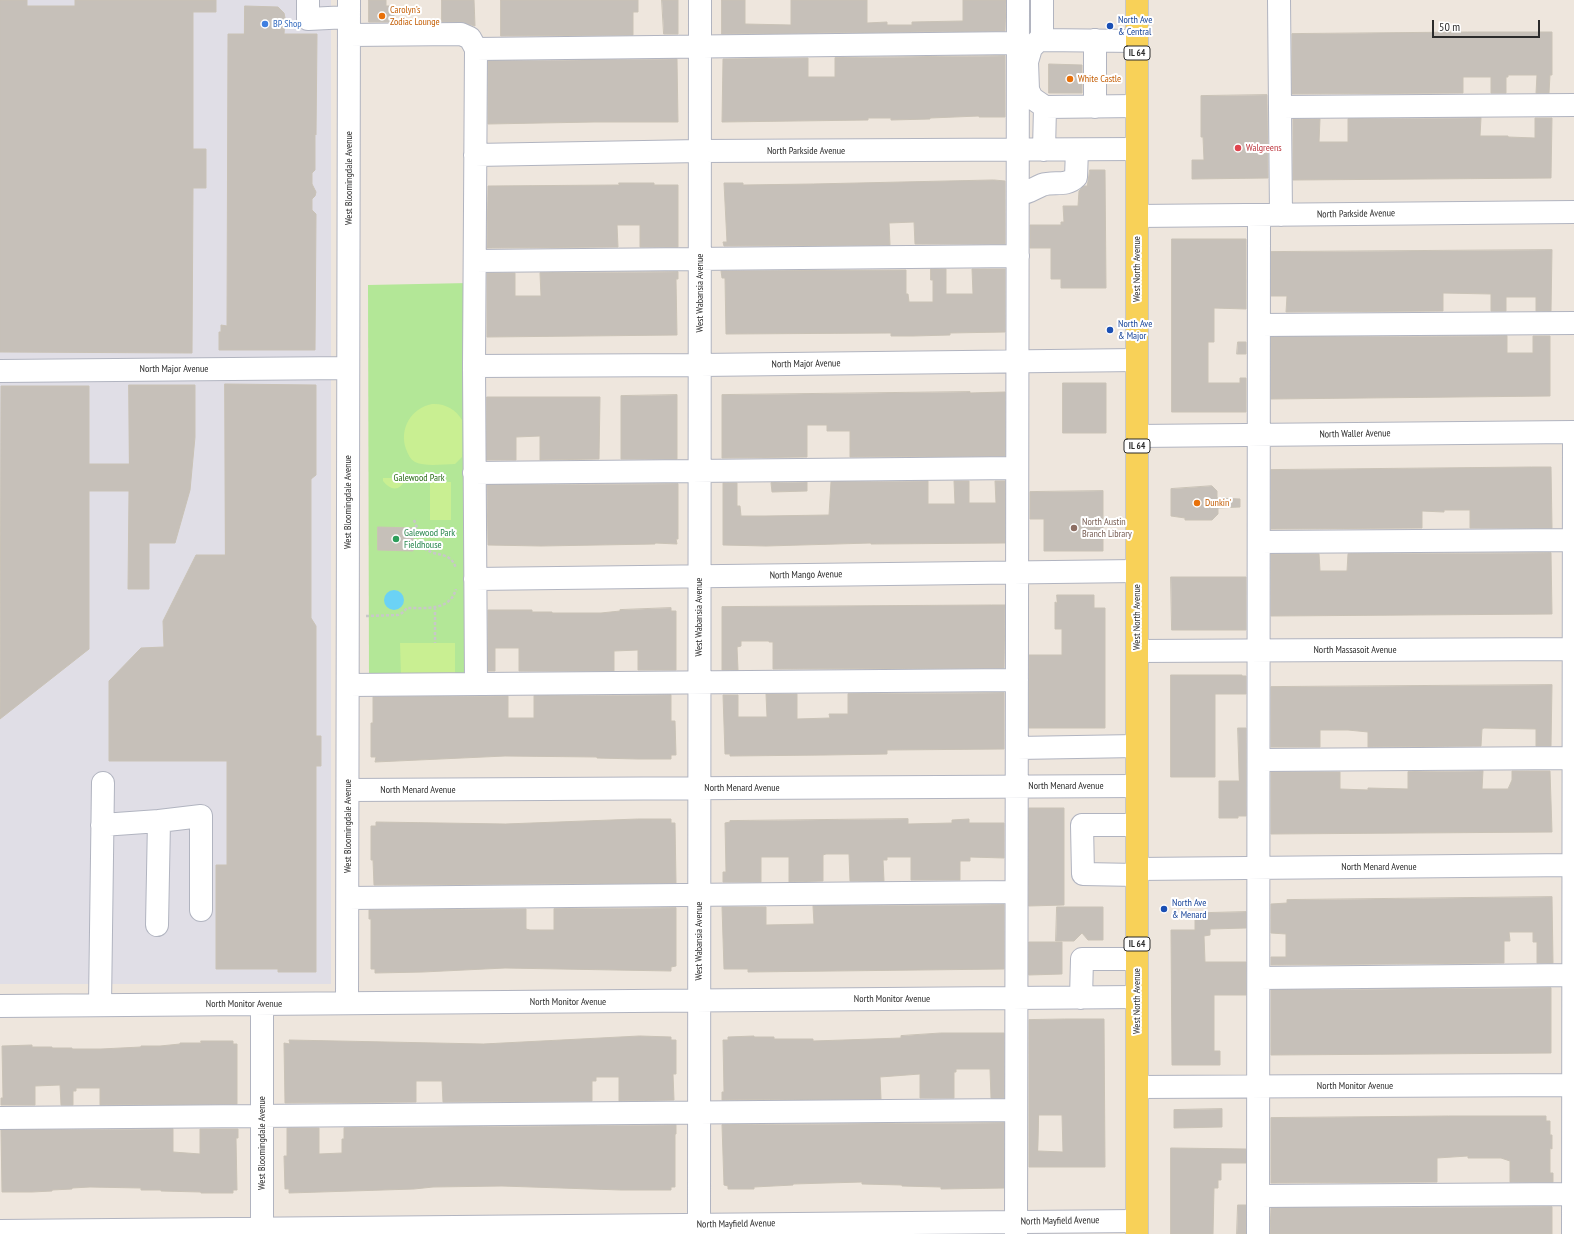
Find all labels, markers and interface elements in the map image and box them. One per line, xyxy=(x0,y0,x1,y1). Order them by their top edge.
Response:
place label: Carolyn’s Zodiac Lounge xyxy=(390,4,440,28)
marker: Carolyn’s Zodiac Lounge xyxy=(377,11,387,21)
scale bar xyxy=(1434,12,1542,38)
place label: North Ave & Central xyxy=(1118,14,1152,38)
place label: BP Shop xyxy=(273,18,302,30)
marker: BP Shop xyxy=(260,19,270,29)
text: 50 m xyxy=(1439,19,1460,34)
marker: North Ave & Central xyxy=(1105,21,1115,31)
road number: IL 64 xyxy=(1124,46,1150,60)
place label: White Castle xyxy=(1078,73,1121,85)
marker: White Castle xyxy=(1065,74,1075,84)
street label: West Bloomingdale Avenue xyxy=(343,131,355,225)
place label: Walgreens xyxy=(1246,142,1282,154)
marker: Walgreens xyxy=(1233,143,1243,153)
street label: North Parkside Avenue xyxy=(767,145,845,157)
street label: North Parkside Avenue xyxy=(1317,207,1395,221)
street label: West North Avenue xyxy=(1131,236,1143,302)
street label: West Wabansia Avenue xyxy=(694,254,706,332)
place label: North Ave & Major xyxy=(1118,318,1152,342)
marker: North Ave & Major xyxy=(1105,325,1115,335)
street label: North Major Avenue xyxy=(771,357,841,371)
street label: North Major Avenue xyxy=(140,363,208,375)
street label: North Waller Avenue xyxy=(1319,427,1391,441)
road number: IL 64 xyxy=(1124,439,1150,453)
street label: West Bloomingdale Avenue xyxy=(342,455,354,549)
park label: Galewood Park xyxy=(393,472,445,484)
place label: Dunkin' xyxy=(1205,497,1231,509)
marker: Dunkin' xyxy=(1192,498,1202,508)
place label: North Austin Branch Library xyxy=(1082,516,1132,540)
marker: North Austin Branch Library xyxy=(1069,523,1079,533)
place label: Galewood Park Fieldhouse xyxy=(404,527,455,550)
marker: Galewood Park Fieldhouse xyxy=(391,534,401,544)
street label: North Mango Avenue xyxy=(770,568,842,582)
street label: West Wabansia Avenue xyxy=(693,578,705,656)
street label: West North Avenue xyxy=(1131,584,1143,650)
street label: North Massasoit Avenue xyxy=(1313,644,1397,656)
street label: West Bloomingdale Avenue xyxy=(342,779,354,873)
street label: North Menard Avenue xyxy=(1028,780,1104,792)
street label: North Menard Avenue xyxy=(704,782,780,794)
street label: North Menard Avenue xyxy=(380,784,456,796)
street label: North Menard Avenue xyxy=(1341,861,1417,873)
place label: North Ave & Menard xyxy=(1172,897,1207,920)
street label: West Wabansia Avenue xyxy=(693,902,705,980)
marker: North Ave & Menard xyxy=(1159,904,1169,914)
road number: IL 64 xyxy=(1124,937,1150,951)
street label: West North Avenue xyxy=(1131,968,1143,1034)
street label: North Monitor Avenue xyxy=(854,993,930,1005)
street label: North Monitor Avenue xyxy=(530,996,606,1008)
street label: North Monitor Avenue xyxy=(206,998,282,1010)
street label: North Monitor Avenue xyxy=(1317,1080,1393,1092)
street label: West Bloomingdale Avenue xyxy=(256,1096,268,1190)
street label: North Mayfield Avenue xyxy=(1021,1214,1099,1228)
street label: North Mayfield Avenue xyxy=(697,1217,775,1231)

